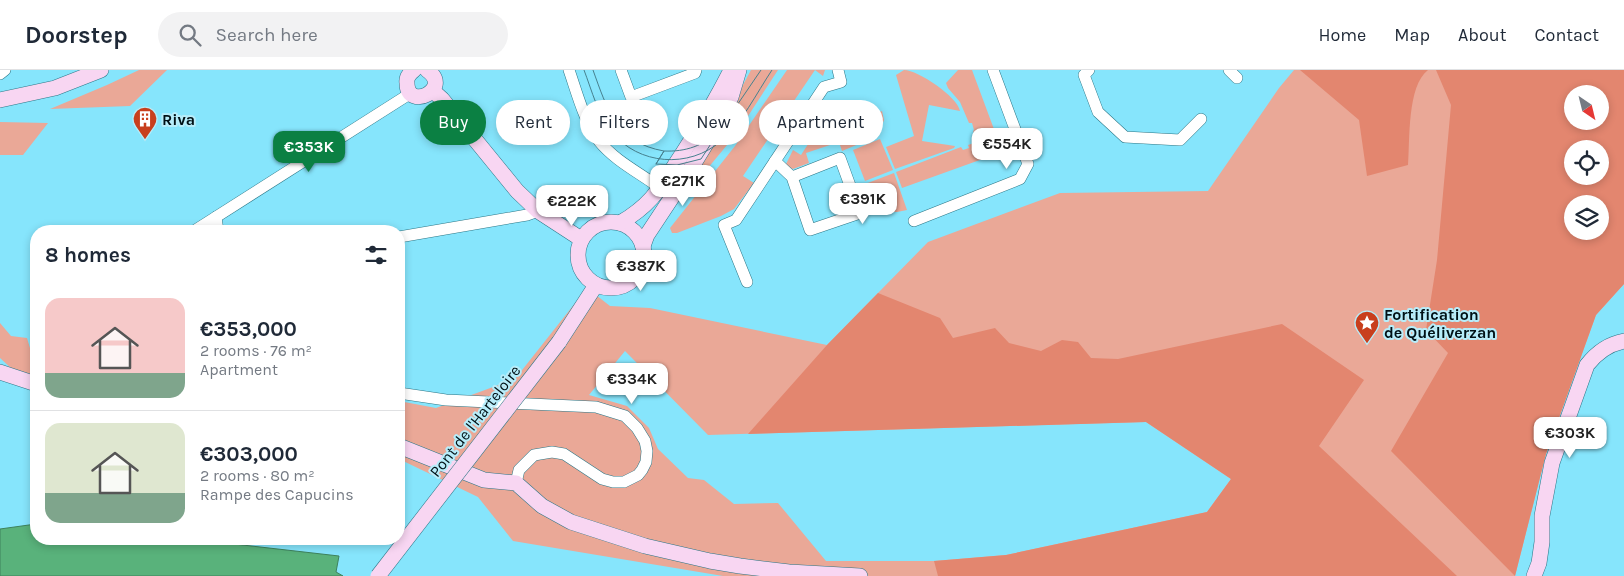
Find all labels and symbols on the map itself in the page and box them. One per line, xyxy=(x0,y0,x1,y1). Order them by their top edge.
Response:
north arrow xyxy=(1564,85,1609,130)
building icon: Riva xyxy=(132,106,158,140)
place label: Riva xyxy=(162,110,195,129)
pin: €554K xyxy=(972,128,1042,170)
pin: €353K xyxy=(274,131,344,173)
pin: €271K xyxy=(648,164,718,207)
pin: €391K xyxy=(828,182,898,225)
pin: €222K xyxy=(537,184,607,227)
pin: €387K xyxy=(606,250,676,292)
place label: Fortification de Quéliverzan xyxy=(1384,305,1496,342)
place icon: Fortification de Quéliverzan xyxy=(1354,310,1380,344)
street label: Pont de l'Harteloire xyxy=(425,361,525,481)
pin: €334K xyxy=(597,362,667,405)
pin: €303K xyxy=(1535,416,1605,459)

